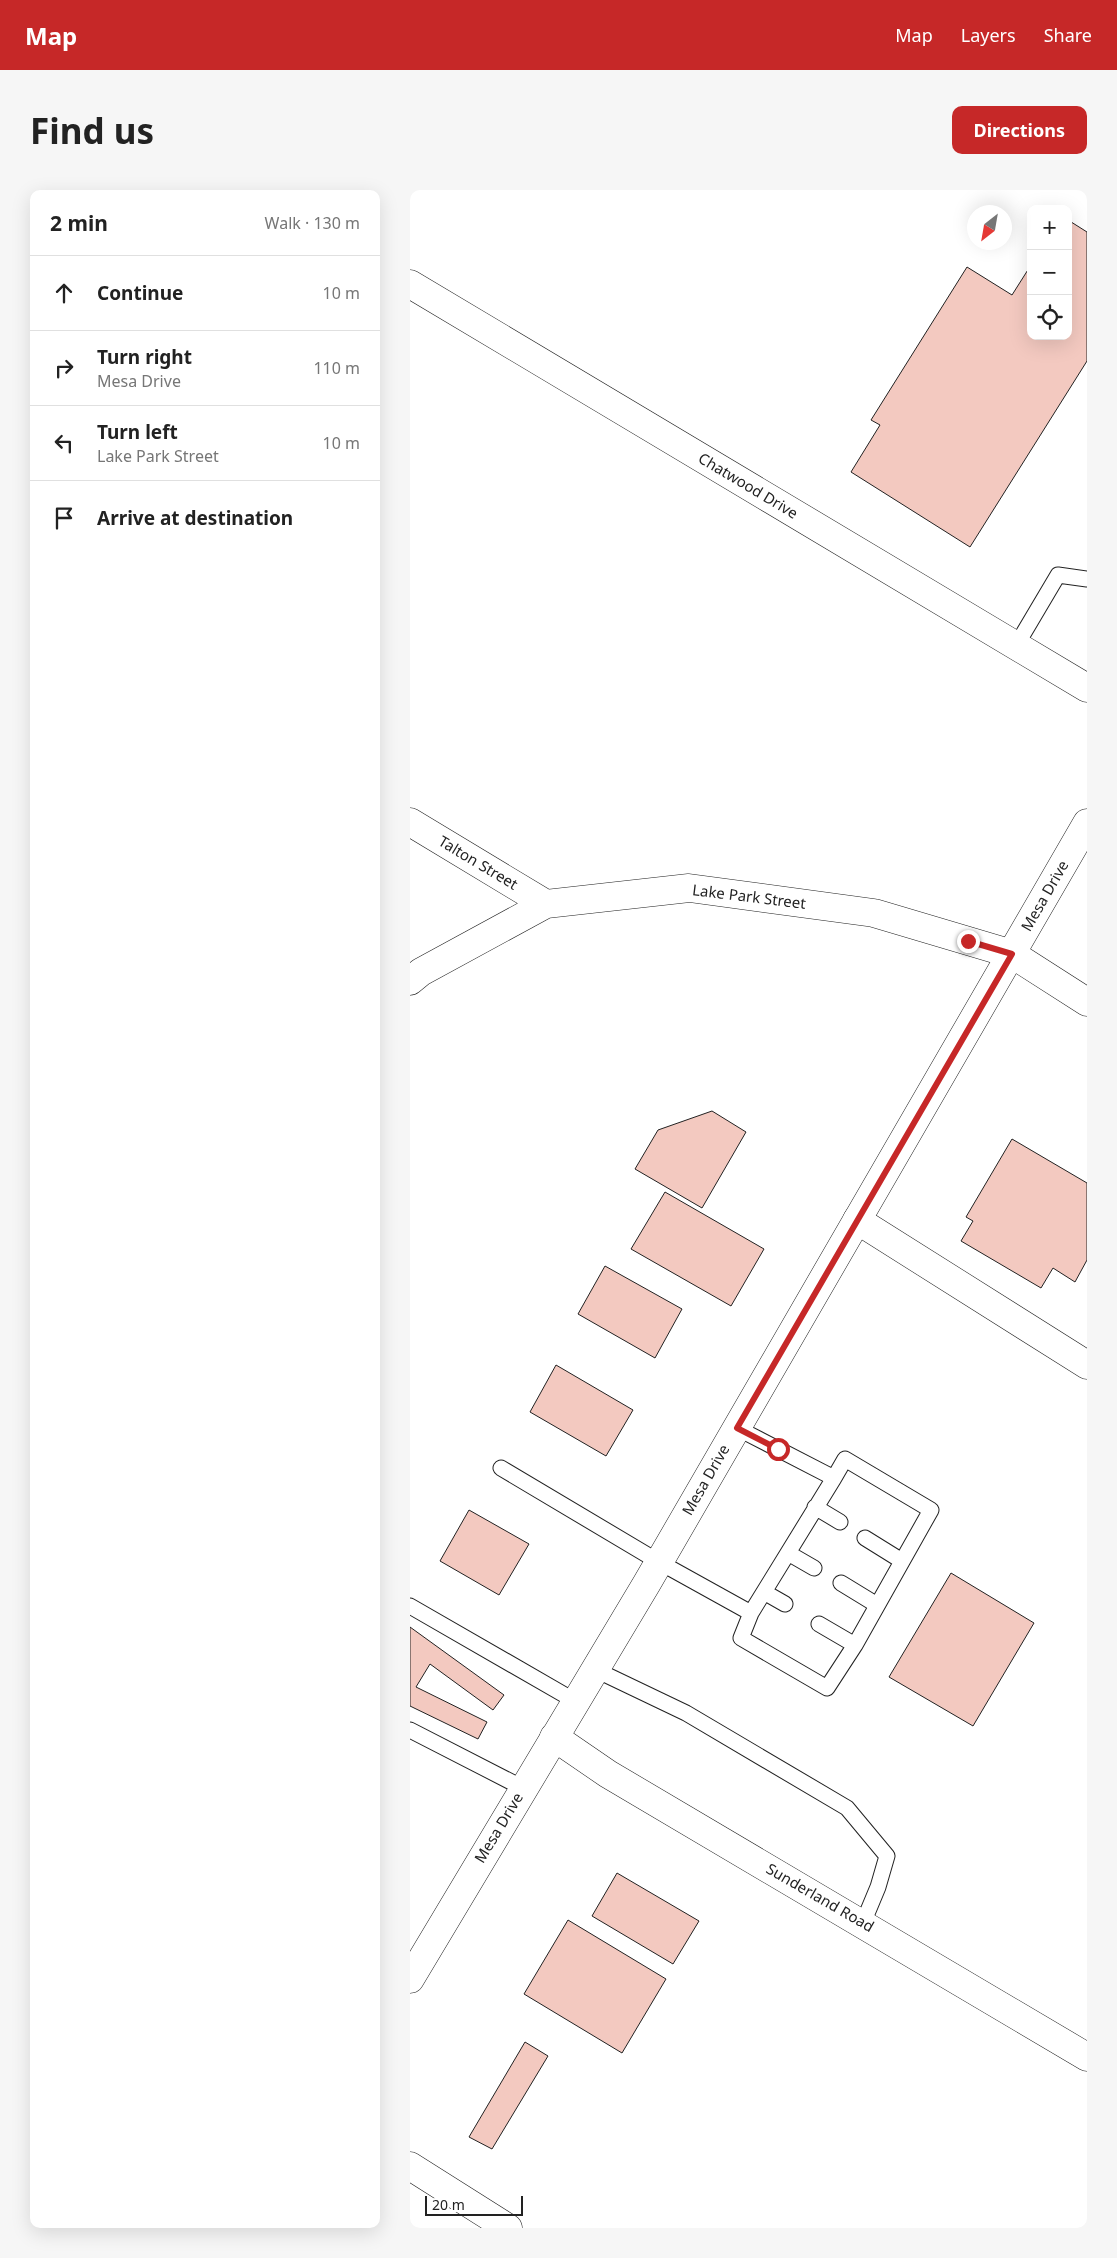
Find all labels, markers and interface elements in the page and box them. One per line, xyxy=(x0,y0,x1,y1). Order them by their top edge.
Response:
text: Map xyxy=(25,19,77,52)
text: Map xyxy=(895,23,933,47)
text: Layers xyxy=(961,23,1016,47)
text: Share xyxy=(1044,23,1092,47)
button: Directions xyxy=(952,106,1087,154)
text: Find us xyxy=(30,107,154,154)
north arrow xyxy=(967,205,1012,250)
map controls xyxy=(1027,205,1072,340)
button: + xyxy=(1027,205,1072,250)
text: 2 min xyxy=(50,209,108,237)
text: Walk · 130 m xyxy=(265,212,360,234)
button: − xyxy=(1027,250,1072,295)
icon: ahead xyxy=(50,279,78,307)
text: Continue xyxy=(97,280,183,306)
text: 10 m xyxy=(323,282,360,304)
button: locate xyxy=(1027,295,1072,340)
text: Turn right xyxy=(97,344,192,370)
icon: right xyxy=(50,354,78,382)
text: 110 m xyxy=(313,357,360,379)
text: Mesa Drive xyxy=(97,370,181,392)
text: Turn left xyxy=(97,419,178,445)
icon: left xyxy=(50,429,78,457)
text: 10 m xyxy=(323,432,360,454)
text: Lake Park Street xyxy=(97,445,219,467)
street label: Chatwood Drive xyxy=(695,448,802,523)
icon: arrive xyxy=(50,504,78,532)
text: Arrive at destination xyxy=(97,505,293,531)
street label: Talton Street xyxy=(435,831,522,894)
street label: Mesa Drive xyxy=(1016,856,1072,935)
street label: Lake Park Street xyxy=(691,879,808,913)
route end xyxy=(957,930,980,953)
route start xyxy=(767,1438,790,1461)
street label: Mesa Drive xyxy=(677,1440,733,1519)
street label: Mesa Drive xyxy=(469,1789,527,1866)
street label: Sunderland Road xyxy=(763,1858,878,1936)
scale bar xyxy=(425,2193,522,2216)
text: 20 m xyxy=(432,2195,465,2214)

